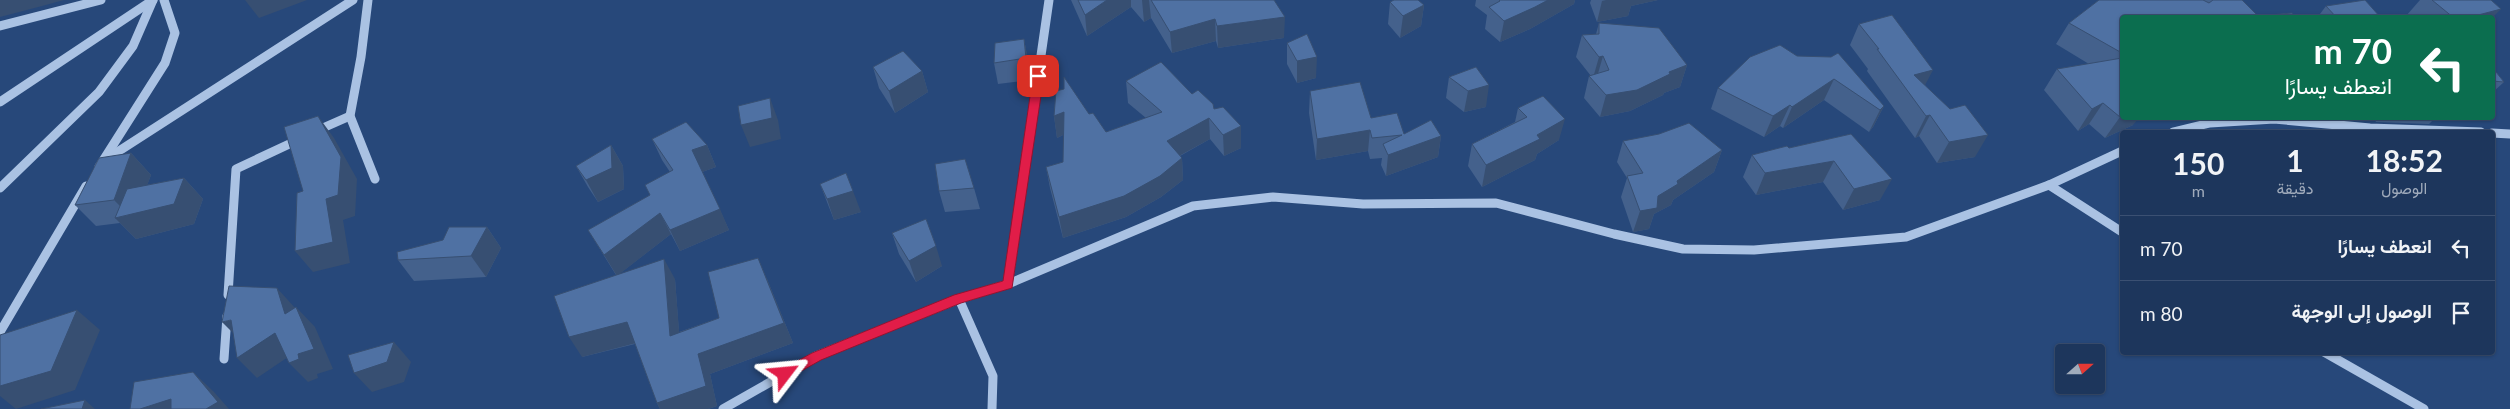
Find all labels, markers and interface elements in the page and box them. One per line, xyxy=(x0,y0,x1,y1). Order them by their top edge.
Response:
text: 70 m xyxy=(2314,29,2392,71)
icon: left xyxy=(2410,35,2475,100)
pin xyxy=(1017,55,1059,97)
icon: arrive xyxy=(1024,62,1052,90)
text: انعطف يسارًا xyxy=(2285,72,2392,99)
text: 1 xyxy=(2286,142,2304,178)
text: 18:52 xyxy=(2366,142,2443,178)
text: 150 xyxy=(2172,145,2224,181)
text: دقيقة xyxy=(2276,178,2313,197)
text: الوصول xyxy=(2381,178,2427,197)
text: m xyxy=(2192,181,2205,200)
text: انعطف يسارًا xyxy=(2337,234,2432,257)
icon: left xyxy=(2447,234,2475,262)
text: 70 m xyxy=(2140,237,2183,260)
text: الوصول إلى الوجهة xyxy=(2291,299,2432,322)
icon: arrive xyxy=(2447,299,2475,327)
text: 80 m xyxy=(2140,302,2183,325)
north arrow xyxy=(2055,344,2105,394)
map controls xyxy=(2055,344,2105,394)
position arrow xyxy=(758,347,810,399)

